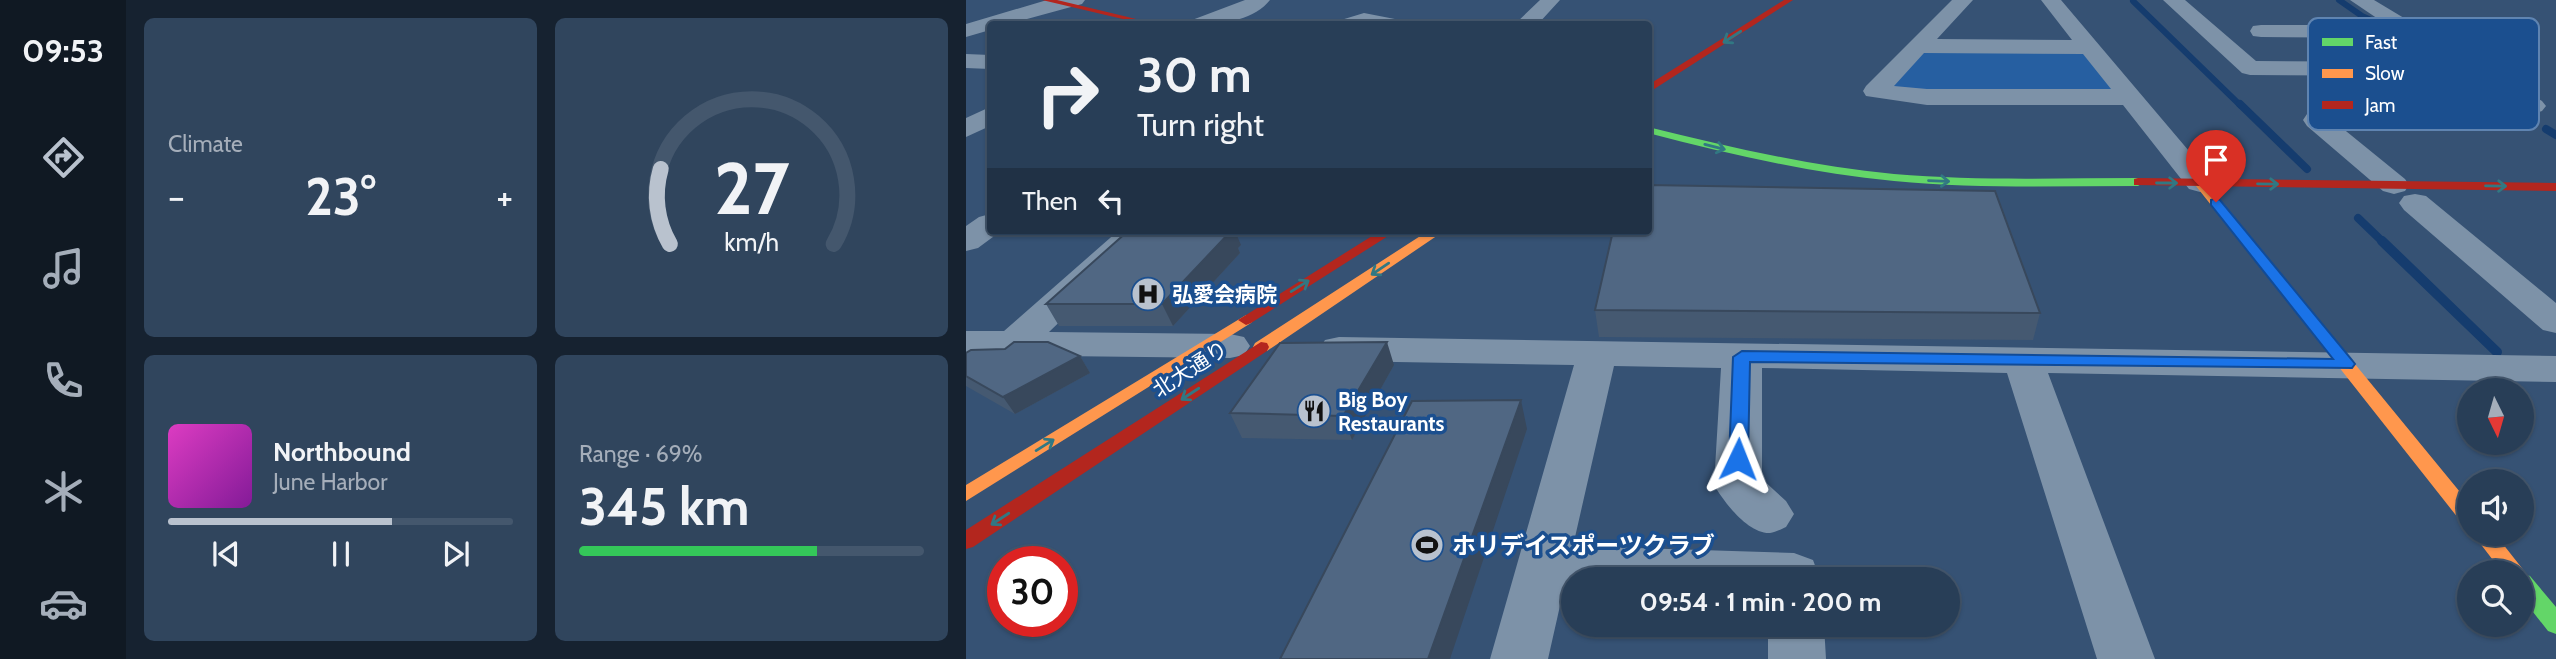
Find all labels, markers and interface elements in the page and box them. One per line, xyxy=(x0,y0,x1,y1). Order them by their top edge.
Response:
legend xyxy=(2308,18,2539,130)
one-way arrow xyxy=(1723,30,1742,45)
text: 09:53 xyxy=(22,31,104,70)
text: Fast xyxy=(2365,31,2398,54)
text: 30 m xyxy=(1137,45,1252,104)
icon: right xyxy=(1022,49,1113,140)
text: Slow xyxy=(2365,62,2405,85)
text: Jam xyxy=(2364,94,2395,117)
text: Turn right xyxy=(1137,105,1264,144)
text: Climate xyxy=(168,130,243,158)
pin xyxy=(2186,130,2246,202)
icon: directions xyxy=(39,133,88,182)
one-way arrow xyxy=(1703,141,1726,154)
icon: arrive xyxy=(2197,141,2235,179)
text: 27 xyxy=(714,144,789,232)
text: 23° xyxy=(305,165,376,228)
text: − xyxy=(168,173,185,220)
text: + xyxy=(496,173,513,220)
one-way arrow xyxy=(1927,174,1950,187)
one-way arrow xyxy=(2155,176,2178,190)
one-way arrow xyxy=(2257,177,2280,191)
one-way arrow xyxy=(2484,180,2507,193)
icon: left xyxy=(1092,182,1130,220)
text: Then xyxy=(1022,185,1078,217)
text: km/h xyxy=(724,226,779,256)
icon: music xyxy=(39,244,88,293)
one-way arrow xyxy=(1371,262,1391,276)
hospital icon: 弘愛会病院 xyxy=(1129,275,1167,313)
one-way arrow xyxy=(1290,279,1310,293)
place label: 弘愛会病院 xyxy=(1172,282,1277,307)
street label: 北大通り xyxy=(1148,336,1232,402)
icon: phone xyxy=(39,356,88,405)
north arrow xyxy=(2457,378,2534,455)
map controls xyxy=(2457,378,2534,637)
one-way arrow xyxy=(1181,387,1201,401)
place label: Big Boy Restaurants xyxy=(1338,387,1445,436)
restaurant icon: Big Boy Restaurants xyxy=(1295,392,1333,430)
position arrow xyxy=(1701,422,1775,496)
text: Northbound xyxy=(273,436,411,468)
one-way arrow xyxy=(1034,438,1054,452)
text: Range · 69% xyxy=(579,440,703,468)
icon: climate xyxy=(39,467,88,516)
text: June Harbor xyxy=(273,468,387,496)
button: sound xyxy=(2457,469,2534,546)
text: 345 km xyxy=(579,475,749,538)
one-way arrow xyxy=(991,511,1010,526)
sports icon: ホリデイスポーツクラブ xyxy=(1408,526,1446,564)
place label: ホリデイスポーツクラブ xyxy=(1452,531,1715,560)
icon: previous xyxy=(207,535,245,573)
icon: pause xyxy=(322,535,360,573)
icon: next xyxy=(437,535,475,573)
speed limit sign: 30 xyxy=(987,546,1078,637)
button: search xyxy=(2457,560,2534,637)
icon: car xyxy=(39,579,88,628)
text: 09:54 · 1 min · 200 m xyxy=(1640,586,1881,618)

